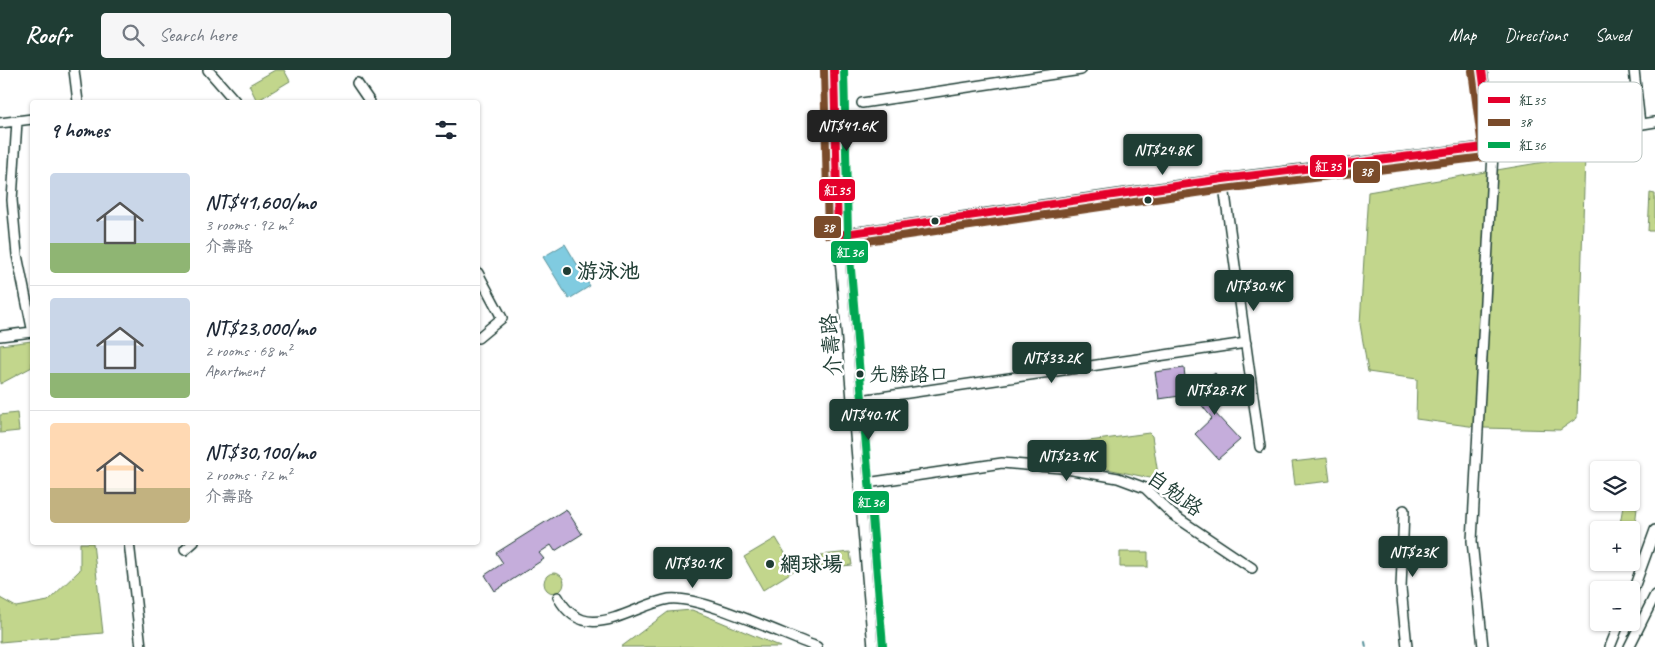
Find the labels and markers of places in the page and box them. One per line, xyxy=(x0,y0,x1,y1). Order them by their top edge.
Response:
pin: NT$41.6K xyxy=(795,109,899,152)
pin: NT$24.8K xyxy=(1111,134,1215,176)
unlabelled marker xyxy=(1143,195,1153,205)
unlabelled marker xyxy=(930,216,940,226)
place label: 游泳池 xyxy=(577,258,640,284)
marker: 游泳池 xyxy=(561,265,573,277)
pin: NT$30.4K xyxy=(1202,270,1306,312)
pin: NT$33.2K xyxy=(1000,342,1104,384)
place label: 先勝路口 xyxy=(869,362,949,387)
marker: 先勝路口 xyxy=(855,369,865,379)
pin: NT$28.7K xyxy=(1163,374,1267,416)
pin: NT$40.1K xyxy=(817,398,921,441)
pin: NT$23.9K xyxy=(1015,440,1119,482)
pin: NT$23K xyxy=(1372,536,1454,578)
pin: NT$30.1K xyxy=(641,546,745,589)
place label: 網球場 xyxy=(780,551,843,577)
marker: 網球場 xyxy=(764,558,776,570)

